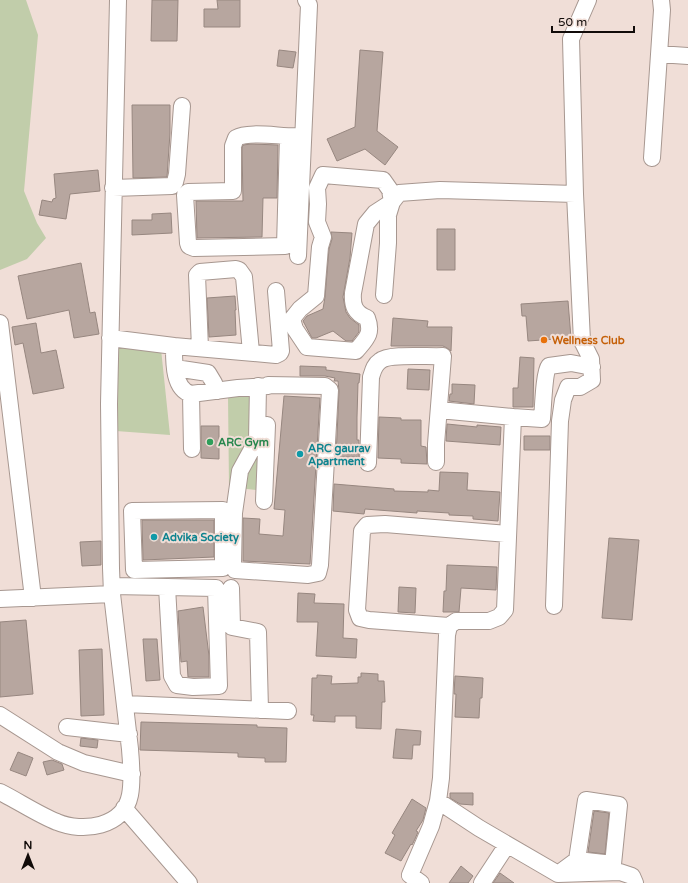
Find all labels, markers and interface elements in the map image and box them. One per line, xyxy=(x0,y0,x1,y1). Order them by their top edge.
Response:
scale bar xyxy=(552,8,634,34)
text: 50 m xyxy=(558,15,587,29)
place label: Wellness Club xyxy=(552,334,625,347)
marker: Wellness Club xyxy=(539,335,549,345)
place label: ARC Gym xyxy=(218,436,269,450)
marker: ARC Gym xyxy=(205,437,215,447)
place label: ARC gaurav Apartment xyxy=(308,442,371,469)
marker: ARC gaurav Apartment xyxy=(295,449,305,459)
place label: Advika Society xyxy=(162,531,239,545)
marker: Advika Society xyxy=(149,532,159,542)
north arrow xyxy=(8,835,48,875)
text: N xyxy=(24,839,32,852)

